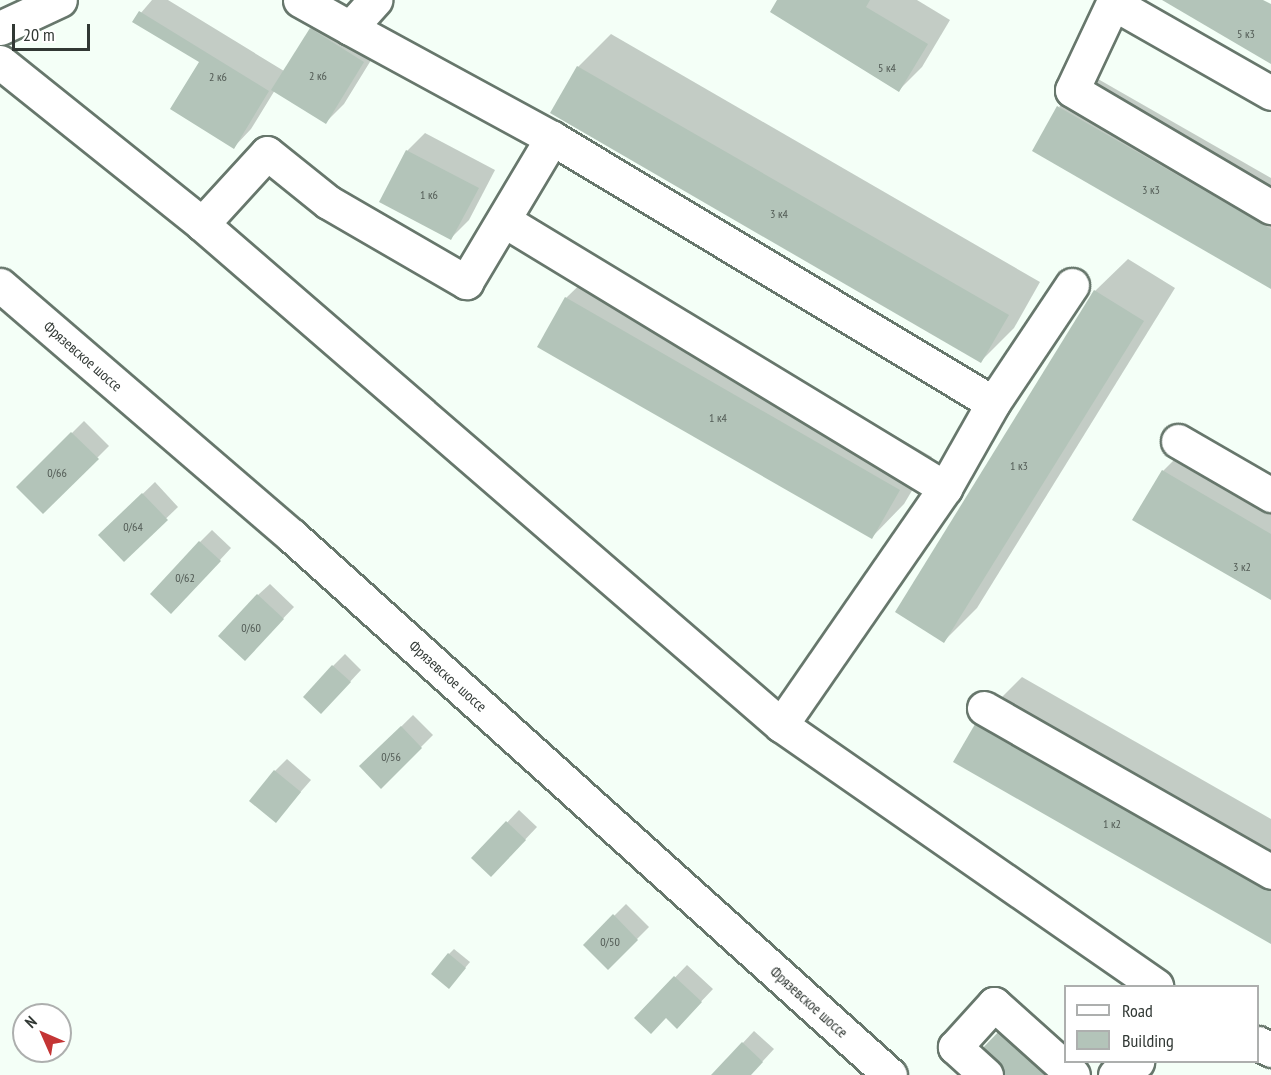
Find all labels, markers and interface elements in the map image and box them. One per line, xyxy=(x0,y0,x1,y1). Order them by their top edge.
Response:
scale bar xyxy=(15,12,93,50)
text: 20 m xyxy=(23,23,55,46)
house number: 5 к3 xyxy=(1237,27,1255,41)
house number: 5 к4 xyxy=(878,61,896,75)
house number: 2 к6 xyxy=(309,69,327,83)
house number: 2 к6 xyxy=(209,70,227,84)
house number: 3 к3 xyxy=(1142,183,1160,197)
house number: 1 к6 xyxy=(420,188,438,202)
house number: 3 к4 xyxy=(770,207,788,221)
street label: Фрязевское шоссе xyxy=(40,317,126,395)
house number: 1 к4 xyxy=(709,411,727,425)
house number: 1 к3 xyxy=(1010,459,1028,473)
house number: 0/66 xyxy=(47,466,67,480)
house number: 0/64 xyxy=(123,520,143,534)
house number: 3 к2 xyxy=(1233,560,1251,574)
house number: 0/62 xyxy=(175,571,195,585)
house number: 0/60 xyxy=(241,621,261,635)
street label: Фрязевское шоссе xyxy=(406,637,490,715)
house number: 0/56 xyxy=(381,750,401,764)
house number: 1 к2 xyxy=(1103,817,1121,831)
house number: 0/50 xyxy=(600,935,620,949)
street label: Фрязевское шоссе xyxy=(767,963,851,1041)
legend xyxy=(1064,985,1259,1063)
text: Road xyxy=(1122,999,1153,1022)
north arrow xyxy=(12,1003,72,1063)
text: N xyxy=(21,1012,41,1032)
text: Building xyxy=(1122,1029,1174,1052)

